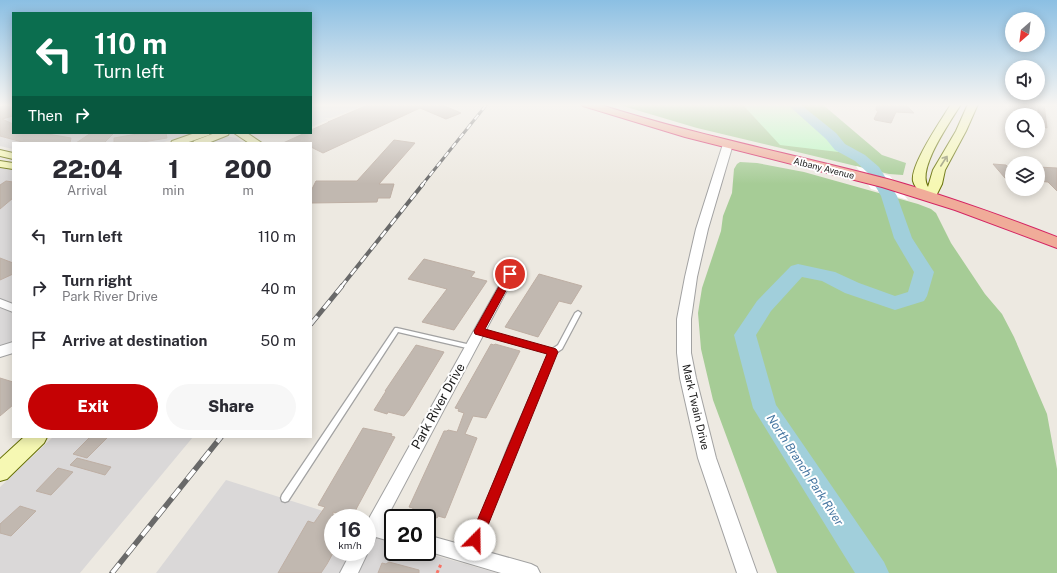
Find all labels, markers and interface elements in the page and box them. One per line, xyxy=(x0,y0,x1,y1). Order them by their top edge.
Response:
north arrow xyxy=(1005,12,1045,52)
map controls xyxy=(1005,12,1045,196)
text: 110 m xyxy=(94,27,167,60)
icon: left xyxy=(28,28,80,80)
button: sound xyxy=(1005,60,1045,100)
text: Turn left xyxy=(94,61,164,82)
icon: right xyxy=(71,104,93,126)
text: Then xyxy=(28,107,63,124)
button: search xyxy=(1005,108,1045,148)
text: 22:04 xyxy=(52,155,122,183)
text: 1 xyxy=(168,155,179,183)
text: 200 xyxy=(225,155,272,183)
street label: Albany Avenue xyxy=(792,155,856,181)
one-way arrow xyxy=(940,156,948,167)
button: layers xyxy=(1005,156,1045,196)
text: Arrival xyxy=(67,183,107,198)
text: min xyxy=(162,183,184,198)
text: m xyxy=(243,183,254,198)
icon: left xyxy=(28,225,50,247)
text: Turn left xyxy=(62,228,123,245)
text: 110 m xyxy=(258,228,296,245)
pin xyxy=(493,257,527,291)
icon: arrive xyxy=(499,263,521,285)
text: Turn right xyxy=(62,272,132,289)
icon: right xyxy=(28,277,50,299)
text: 40 m xyxy=(261,280,296,297)
text: Park River Drive xyxy=(62,289,158,304)
icon: arrive xyxy=(28,329,50,351)
text: Arrive at destination xyxy=(62,332,207,349)
text: 50 m xyxy=(261,332,296,349)
street label: Park River Drive xyxy=(408,360,468,452)
street label: Mark Twain Drive xyxy=(680,363,712,451)
button: Exit xyxy=(28,384,158,430)
button: Share xyxy=(166,384,296,430)
water label: North Branch Park River xyxy=(764,412,846,529)
speed limit sign: 20 xyxy=(384,509,436,561)
text: 16 xyxy=(339,518,361,542)
position arrow xyxy=(454,519,496,561)
text: km/h xyxy=(338,539,362,551)

